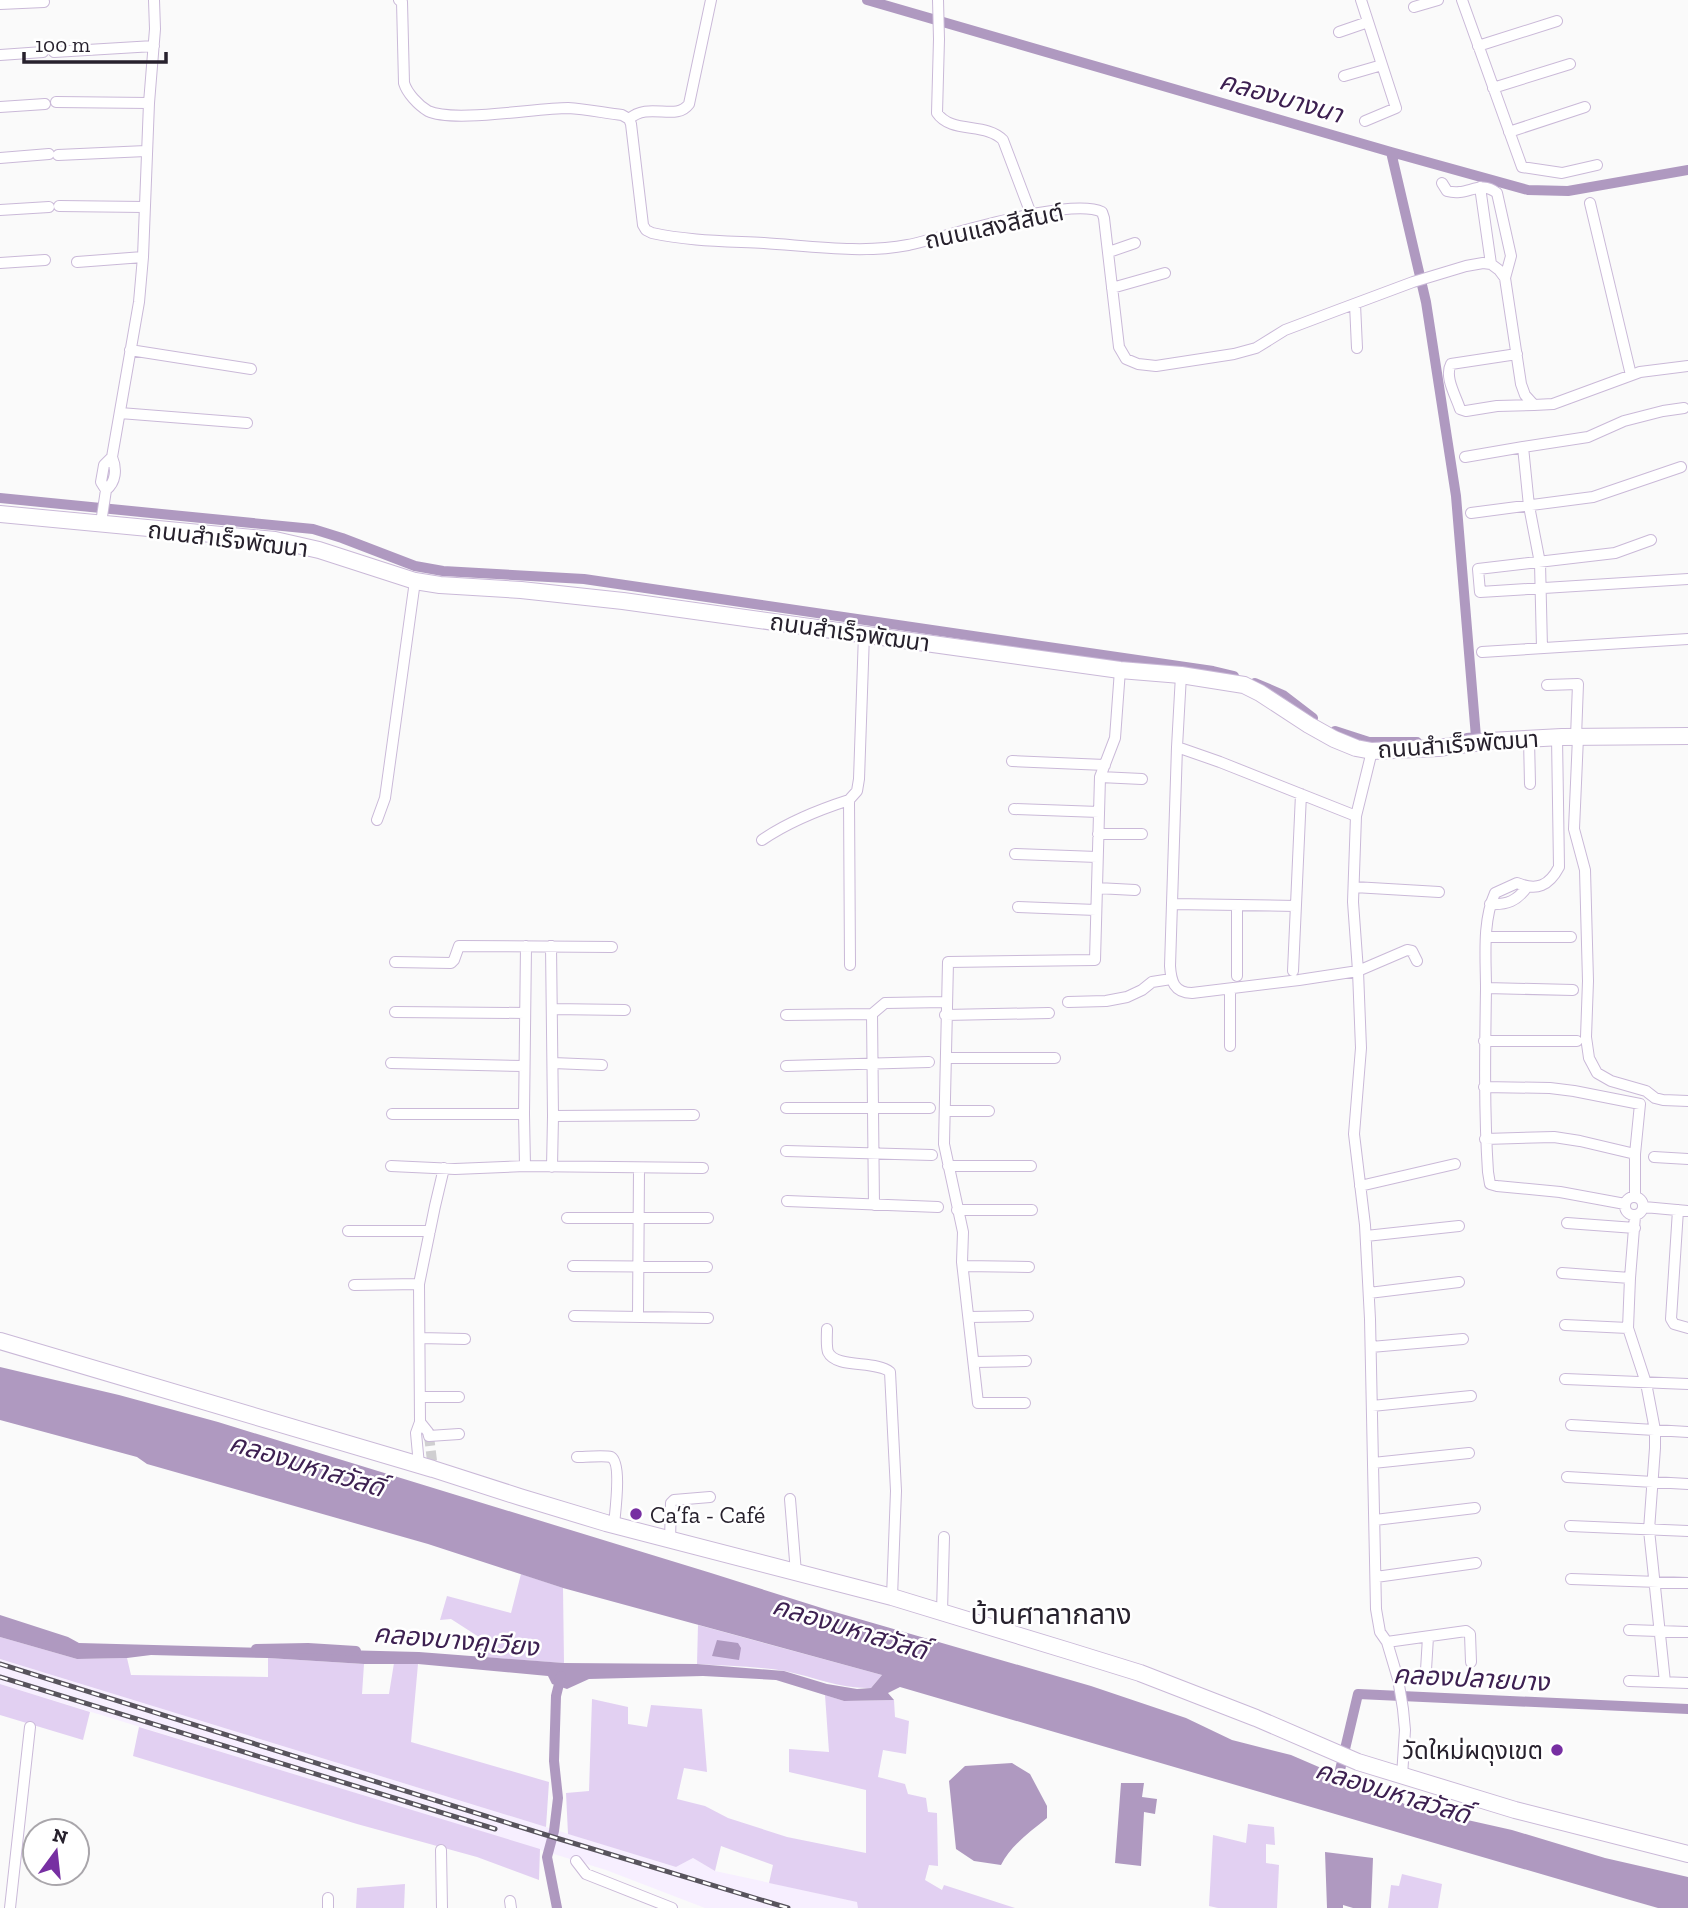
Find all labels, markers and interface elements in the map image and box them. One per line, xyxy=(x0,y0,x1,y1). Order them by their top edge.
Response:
scale bar xyxy=(24,21,166,65)
text: 100 m xyxy=(35,32,90,57)
water label: คลองบางนา xyxy=(1216,64,1348,130)
street label: ถนนแสงสีสันต์ xyxy=(922,197,1066,255)
street label: ถนนสำเร็จพัฒนา xyxy=(146,515,310,563)
street label: ถนนสำเร็จพัฒนา xyxy=(768,606,932,658)
street label: ถนนสำเร็จพัฒนา xyxy=(1376,724,1540,764)
water label: คลองมหาสวัสดิ์ xyxy=(226,1426,395,1506)
place label: Ca’fa - Café xyxy=(650,1500,765,1529)
marker: Ca’fa - Café xyxy=(628,1506,644,1522)
water label: คลองมหาสวัสดิ์ xyxy=(769,1589,938,1669)
district label: บ้านศาลากลาง xyxy=(971,1598,1131,1631)
water label: คลองบางคูเวียง xyxy=(372,1617,541,1663)
water label: คลองปลายบาง xyxy=(1392,1658,1551,1698)
place label: วัดใหม่ผดุงเขต xyxy=(1402,1736,1543,1766)
marker: วัดใหม่ผดุงเขต xyxy=(1549,1742,1565,1758)
water label: คลองมหาสวัสดิ์ xyxy=(1312,1753,1481,1833)
north arrow xyxy=(21,1817,91,1887)
text: N xyxy=(50,1823,70,1849)

